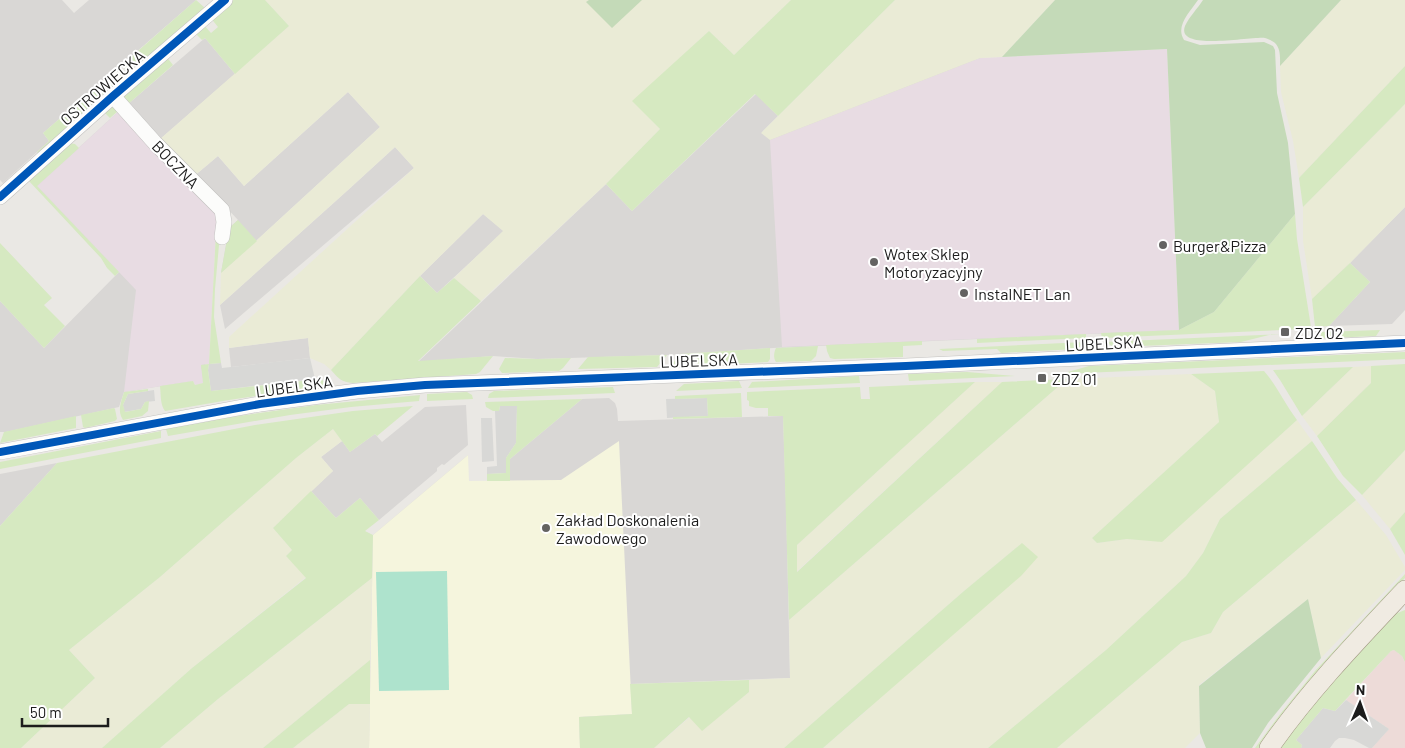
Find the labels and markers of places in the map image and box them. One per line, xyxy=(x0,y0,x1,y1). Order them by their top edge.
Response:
place label: Burger&Pizza xyxy=(1173,236,1266,255)
marker: Burger&Pizza xyxy=(1157,239,1169,251)
place label: Wotex Sklep Motoryzacyjny xyxy=(884,244,983,281)
marker: Wotex Sklep Motoryzacyjny xyxy=(868,256,880,268)
place label: InstalNET Lan xyxy=(974,284,1071,303)
marker: InstalNET Lan xyxy=(958,287,970,299)
place label: ZDZ 02 xyxy=(1295,323,1343,342)
marker: ZDZ 02 xyxy=(1279,326,1291,338)
place label: ZDZ 01 xyxy=(1052,369,1097,388)
marker: ZDZ 01 xyxy=(1036,372,1048,384)
place label: Zakład Doskonalenia Zawodowego xyxy=(556,510,699,547)
marker: Zakład Doskonalenia Zawodowego xyxy=(540,522,552,534)

